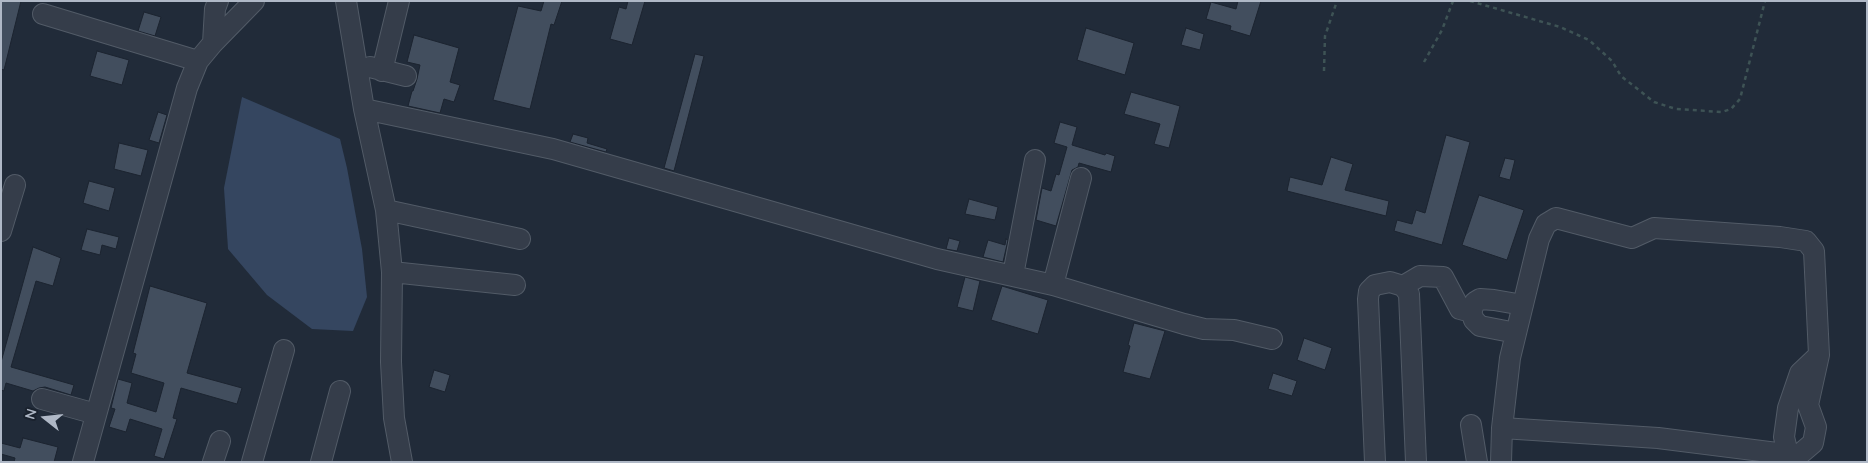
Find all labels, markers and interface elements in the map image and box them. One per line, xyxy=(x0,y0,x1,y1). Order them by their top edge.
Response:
north arrow xyxy=(20,393,70,443)
text: N xyxy=(21,406,41,421)

